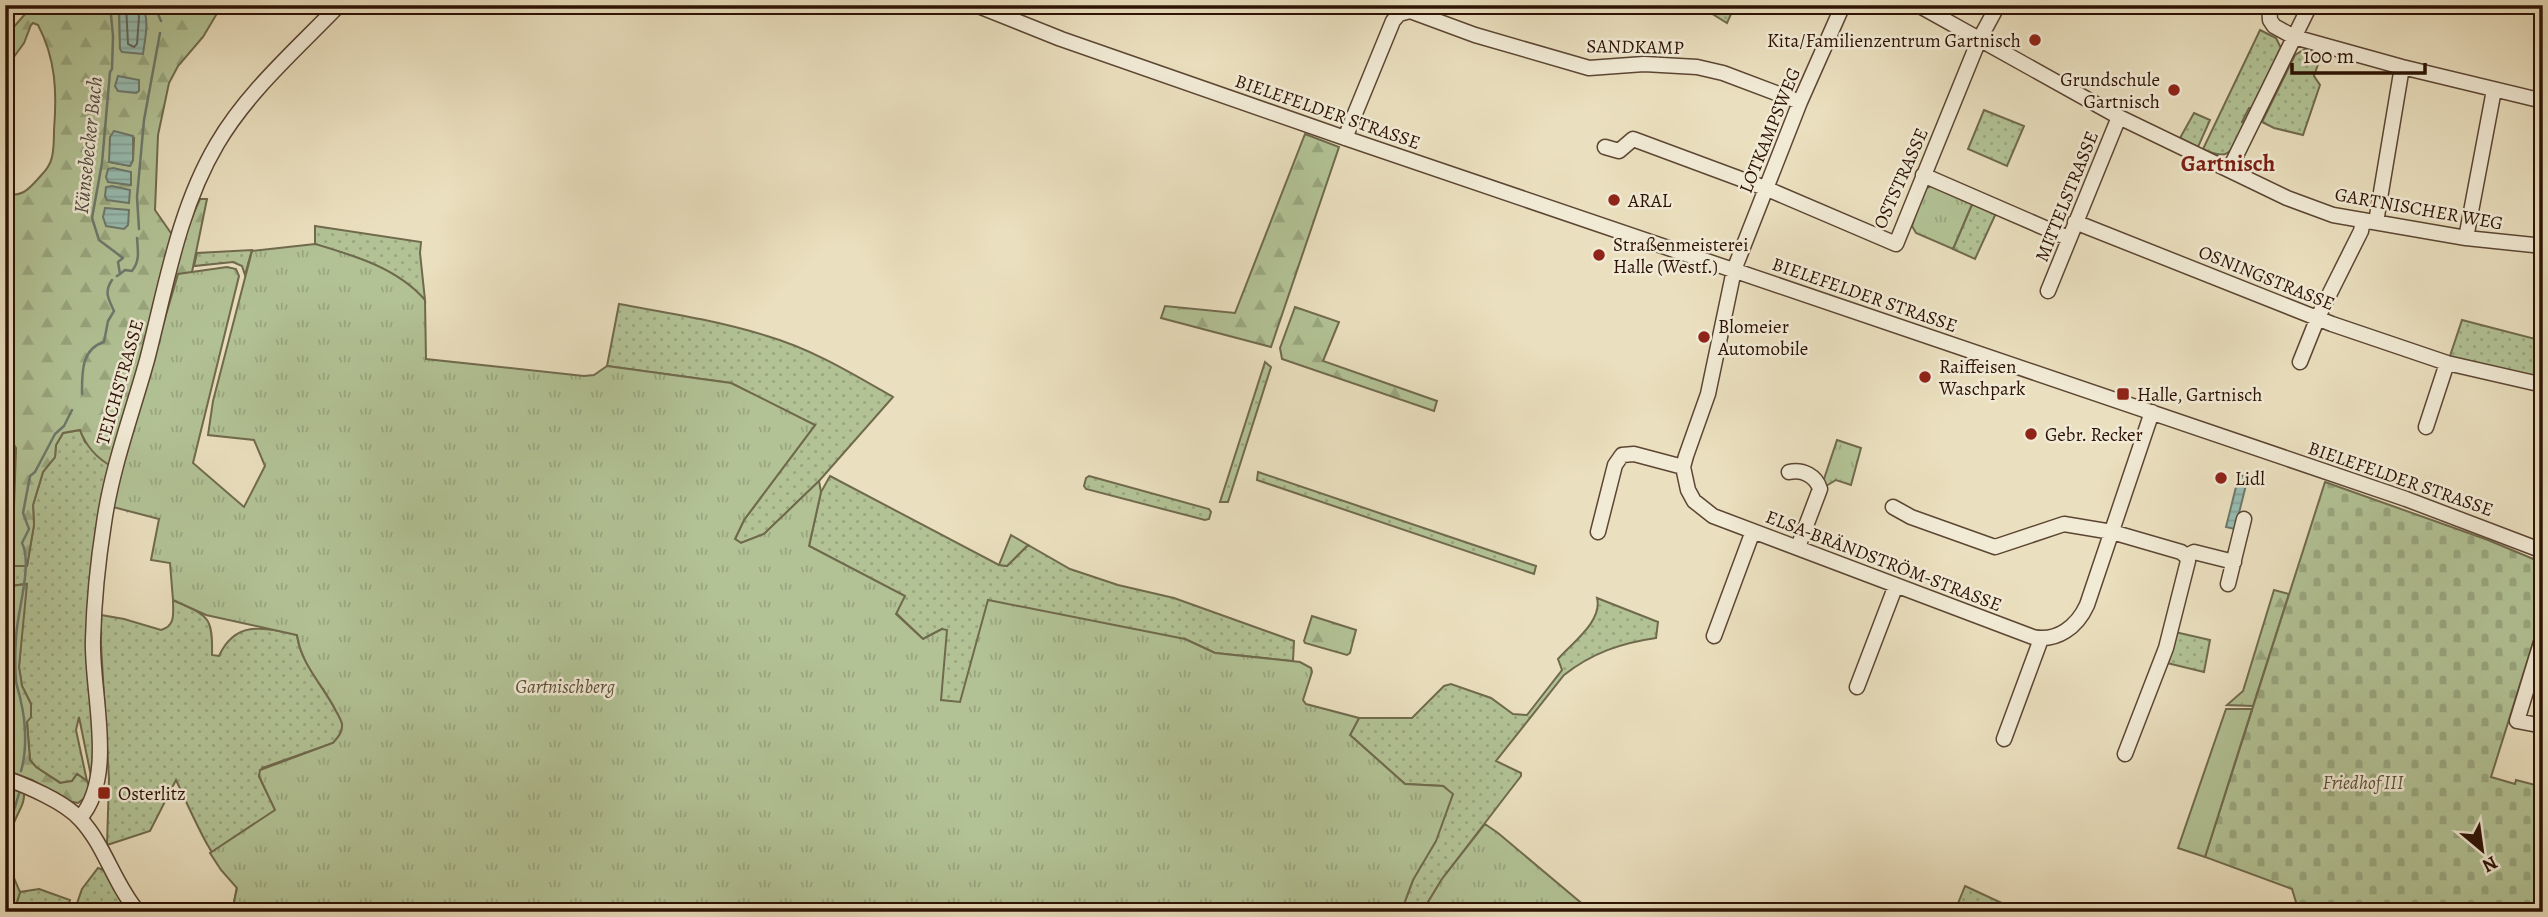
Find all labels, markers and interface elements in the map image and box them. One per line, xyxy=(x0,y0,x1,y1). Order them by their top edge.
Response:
place label: Kita/Familienzentrum Gartnisch xyxy=(1767,28,2021,54)
marker: Kita/Familienzentrum Gartnisch xyxy=(2027,32,2043,48)
scale bar xyxy=(2292,32,2426,76)
street label: SANDKAMP xyxy=(1586,33,1684,61)
text: 100 m xyxy=(2303,42,2354,70)
street label: LOTKAMPSWEG xyxy=(1733,64,1807,197)
place label: Grundschule Gartnisch xyxy=(2060,67,2160,115)
street label: BIELEFELDER STRASSE xyxy=(1231,68,1424,156)
water label: Künsebecker Bach xyxy=(67,75,109,215)
marker: Grundschule Gartnisch xyxy=(2166,82,2182,98)
street label: OSTSTRASSE xyxy=(1867,124,1935,233)
street label: MITTELSTRASSE xyxy=(2029,127,2105,266)
district label: Gartnisch xyxy=(2181,148,2275,179)
street label: GARTNISCHER WEG xyxy=(2333,181,2505,237)
place label: ARAL xyxy=(1627,188,1672,214)
marker: ARAL xyxy=(1606,192,1622,208)
place label: Straßenmeisterei Halle (Westf.) xyxy=(1613,232,1749,280)
street label: OSNINGSTRASSE xyxy=(2195,239,2339,317)
marker: Straßenmeisterei Halle (Westf.) xyxy=(1591,247,1607,263)
street label: BIELEFELDER STRASSE xyxy=(1768,251,1961,339)
place label: Blomeier Automobile xyxy=(1717,314,1808,362)
street label: TEICHSTRASSE xyxy=(90,317,150,448)
marker: Blomeier Automobile xyxy=(1696,329,1712,345)
place label: Raiffeisen Waschpark xyxy=(1938,354,2026,402)
marker: Raiffeisen Waschpark xyxy=(1917,369,1933,385)
place label: Halle, Gartnisch xyxy=(2137,382,2262,408)
marker: Halle, Gartnisch xyxy=(2115,386,2131,402)
place label: Gebr. Recker xyxy=(2045,422,2143,448)
marker: Gebr. Recker xyxy=(2023,426,2039,442)
street label: BIELEFELDER STRASSE xyxy=(2304,435,2497,523)
place label: Lidl xyxy=(2235,466,2265,492)
marker: Lidl xyxy=(2213,470,2229,486)
street label: ELSA-BRÄNDSTRÖM-STRASSE xyxy=(1762,504,2006,618)
park label: Gartnischberg xyxy=(515,674,615,700)
park label: Friedhof III xyxy=(2323,770,2404,796)
place label: Osterlitz xyxy=(118,781,186,807)
marker: Osterlitz xyxy=(96,785,112,801)
north arrow xyxy=(2446,816,2516,886)
text: N xyxy=(2477,849,2502,879)

